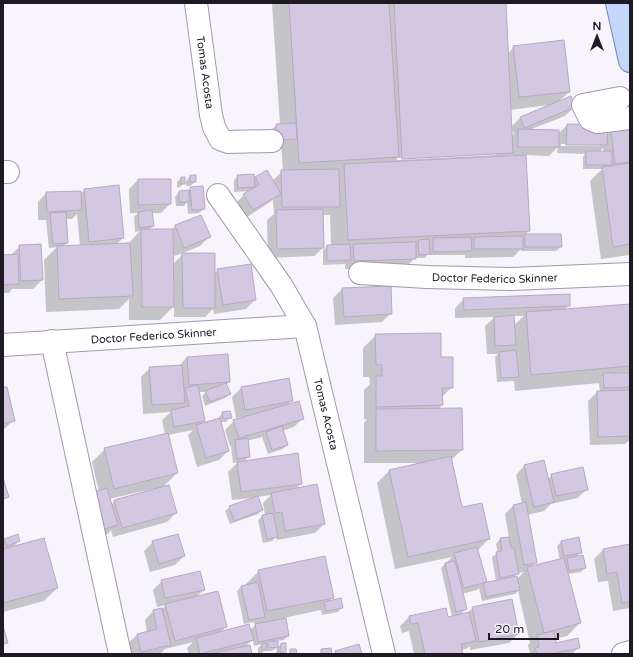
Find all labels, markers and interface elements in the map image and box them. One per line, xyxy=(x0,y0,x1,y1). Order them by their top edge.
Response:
north arrow xyxy=(577,16,617,56)
text: N xyxy=(593,20,601,33)
street label: Tomas Acosta xyxy=(194,35,217,110)
street label: Doctor Federico Skinner xyxy=(432,271,559,286)
street label: Doctor Federico Skinner xyxy=(90,325,218,346)
street label: Tomas Acosta xyxy=(311,377,341,451)
scale bar xyxy=(489,615,558,641)
text: 20 m xyxy=(495,622,524,636)

